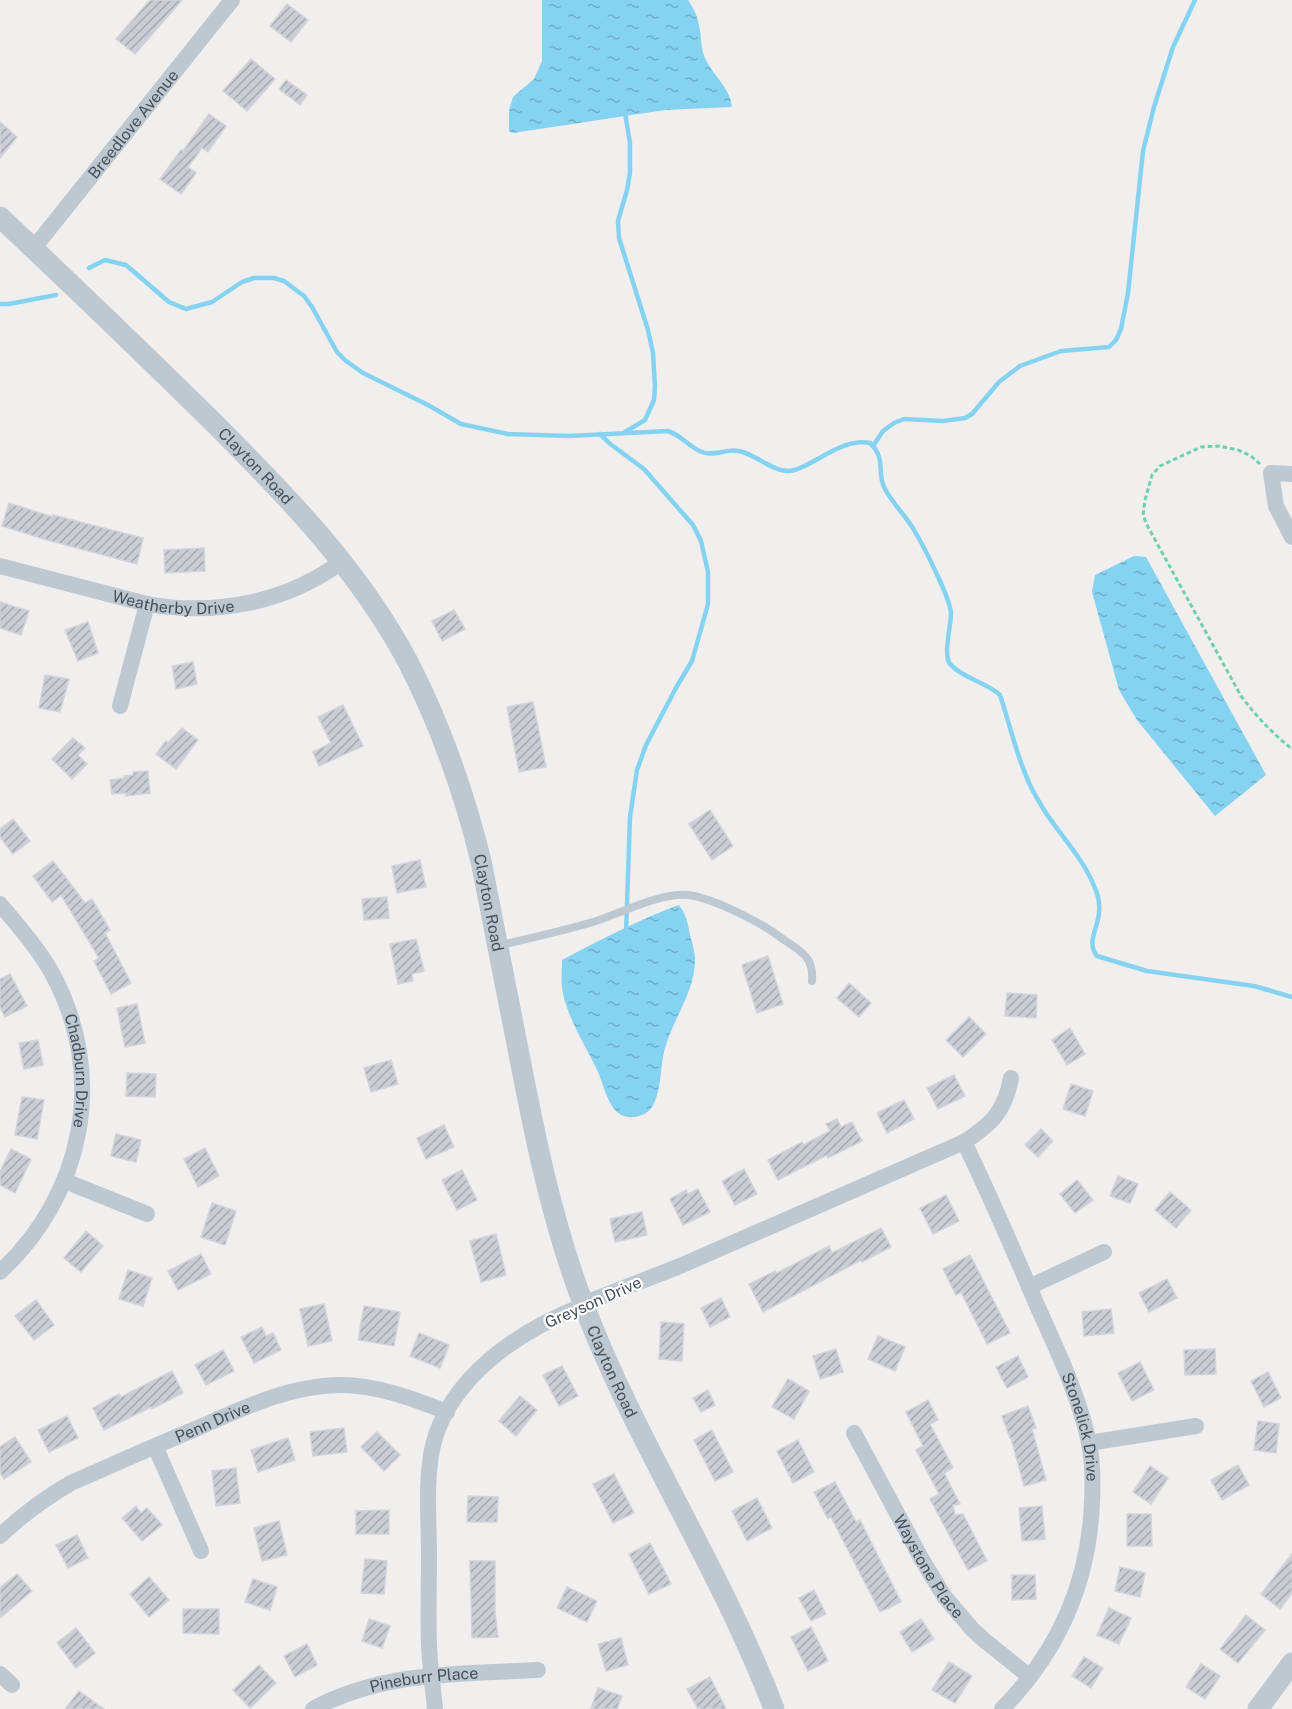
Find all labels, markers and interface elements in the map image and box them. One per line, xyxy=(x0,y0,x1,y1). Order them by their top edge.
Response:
street label: Breedlove Avenue xyxy=(84,66,182,183)
street label: Clayton Road xyxy=(214,424,297,508)
street label: Weatherby Drive xyxy=(110,586,236,618)
street label: Clayton Road xyxy=(470,852,508,953)
street label: Chadburn Drive xyxy=(60,1011,91,1129)
street label: Greyson Drive xyxy=(542,1273,644,1332)
street label: Clayton Road xyxy=(583,1323,641,1421)
street label: Stonelick Drive xyxy=(1057,1370,1102,1482)
street label: Penn Drive xyxy=(172,1398,253,1446)
street label: Waystone Place xyxy=(890,1512,968,1622)
street label: Pineburr Place xyxy=(368,1664,479,1696)

